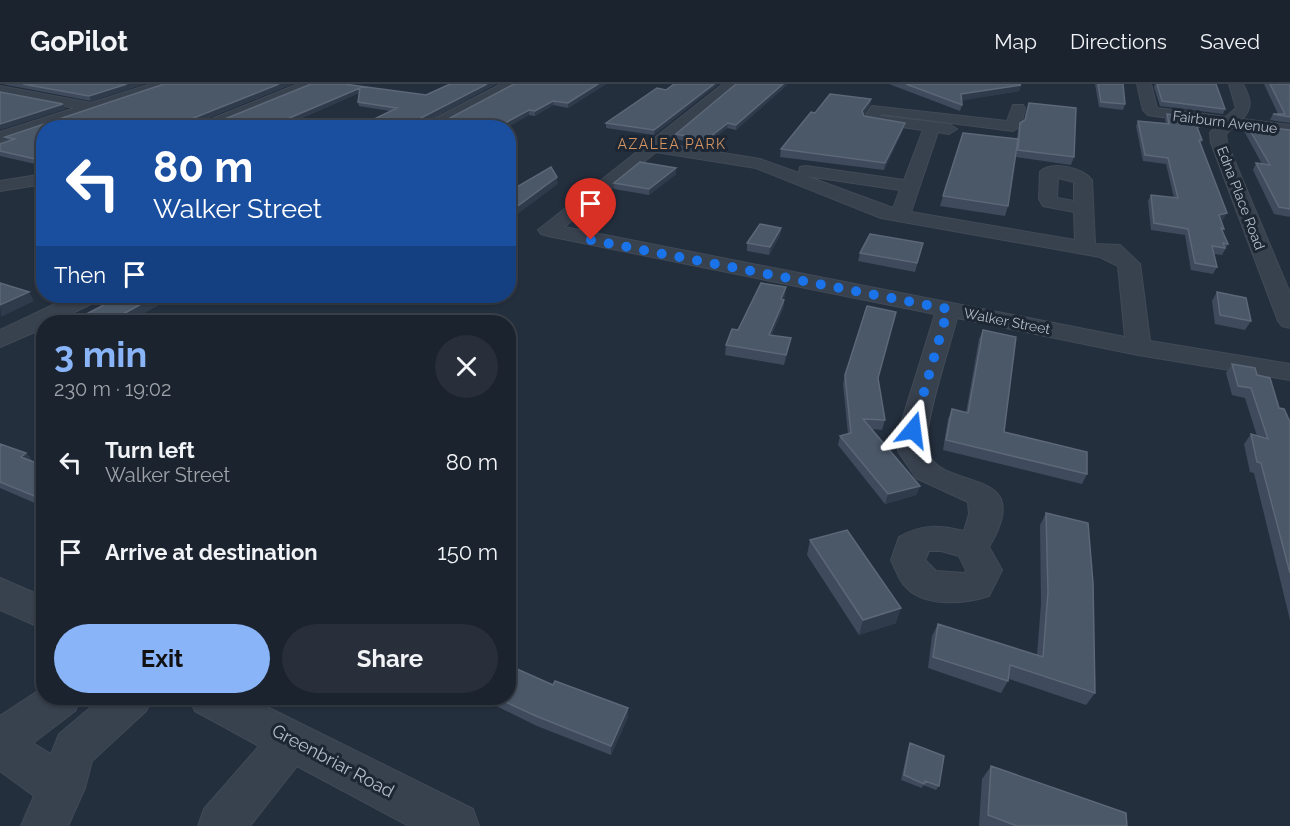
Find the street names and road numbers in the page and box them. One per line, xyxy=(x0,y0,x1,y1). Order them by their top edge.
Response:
street label: Fairburn Avenue xyxy=(1172,108,1278,136)
street label: Edna Place Road xyxy=(1214,144,1268,252)
street label: Walker Street xyxy=(962,305,1052,337)
street label: Greenbriar Road xyxy=(269,720,398,802)

